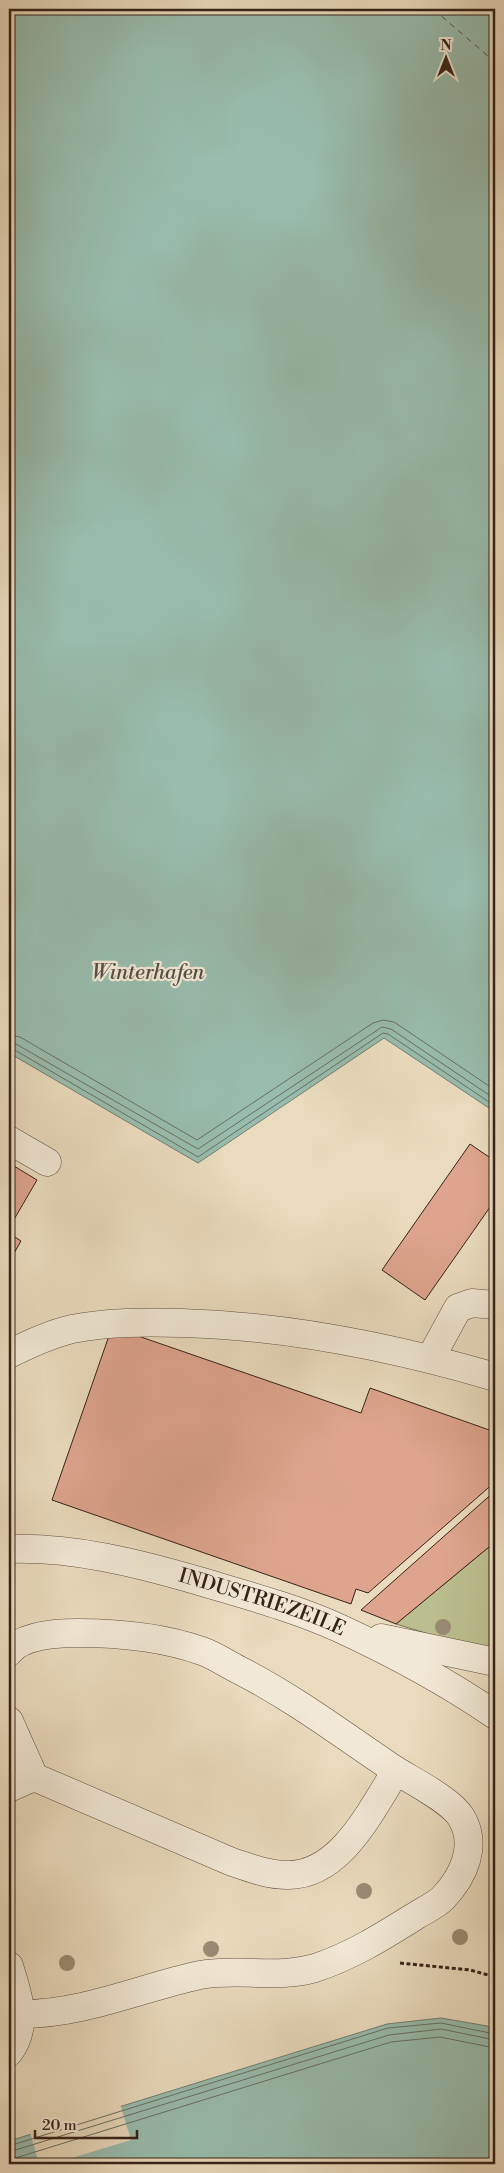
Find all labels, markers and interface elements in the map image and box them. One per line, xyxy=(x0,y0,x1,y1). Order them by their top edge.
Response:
north arrow xyxy=(422,32,472,82)
text: N xyxy=(440,37,452,55)
water label: Winterhafen xyxy=(92,960,204,986)
street label: INDUSTRIEZEILE xyxy=(176,1563,349,1642)
scale bar xyxy=(35,2108,138,2140)
text: 20 m xyxy=(42,2116,77,2135)

